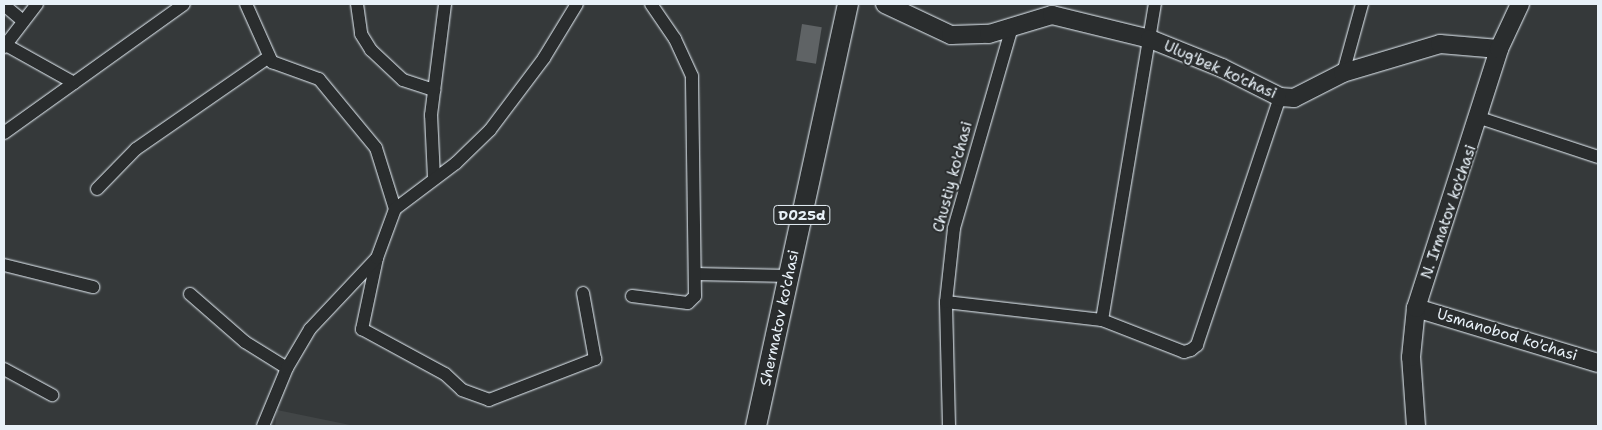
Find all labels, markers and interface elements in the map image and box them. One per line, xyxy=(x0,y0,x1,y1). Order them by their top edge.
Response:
street label: Ulug'bek ko'chasi xyxy=(1161,37,1279,103)
street label: Chustiy ko'chasi xyxy=(930,120,976,234)
street label: N. Irmatov ko'chasi xyxy=(1418,143,1480,281)
road number: D025d xyxy=(773,204,831,226)
street label: Shermatov ko'chasi xyxy=(757,248,803,388)
street label: Usmanobod ko'chasi xyxy=(1435,305,1579,365)

